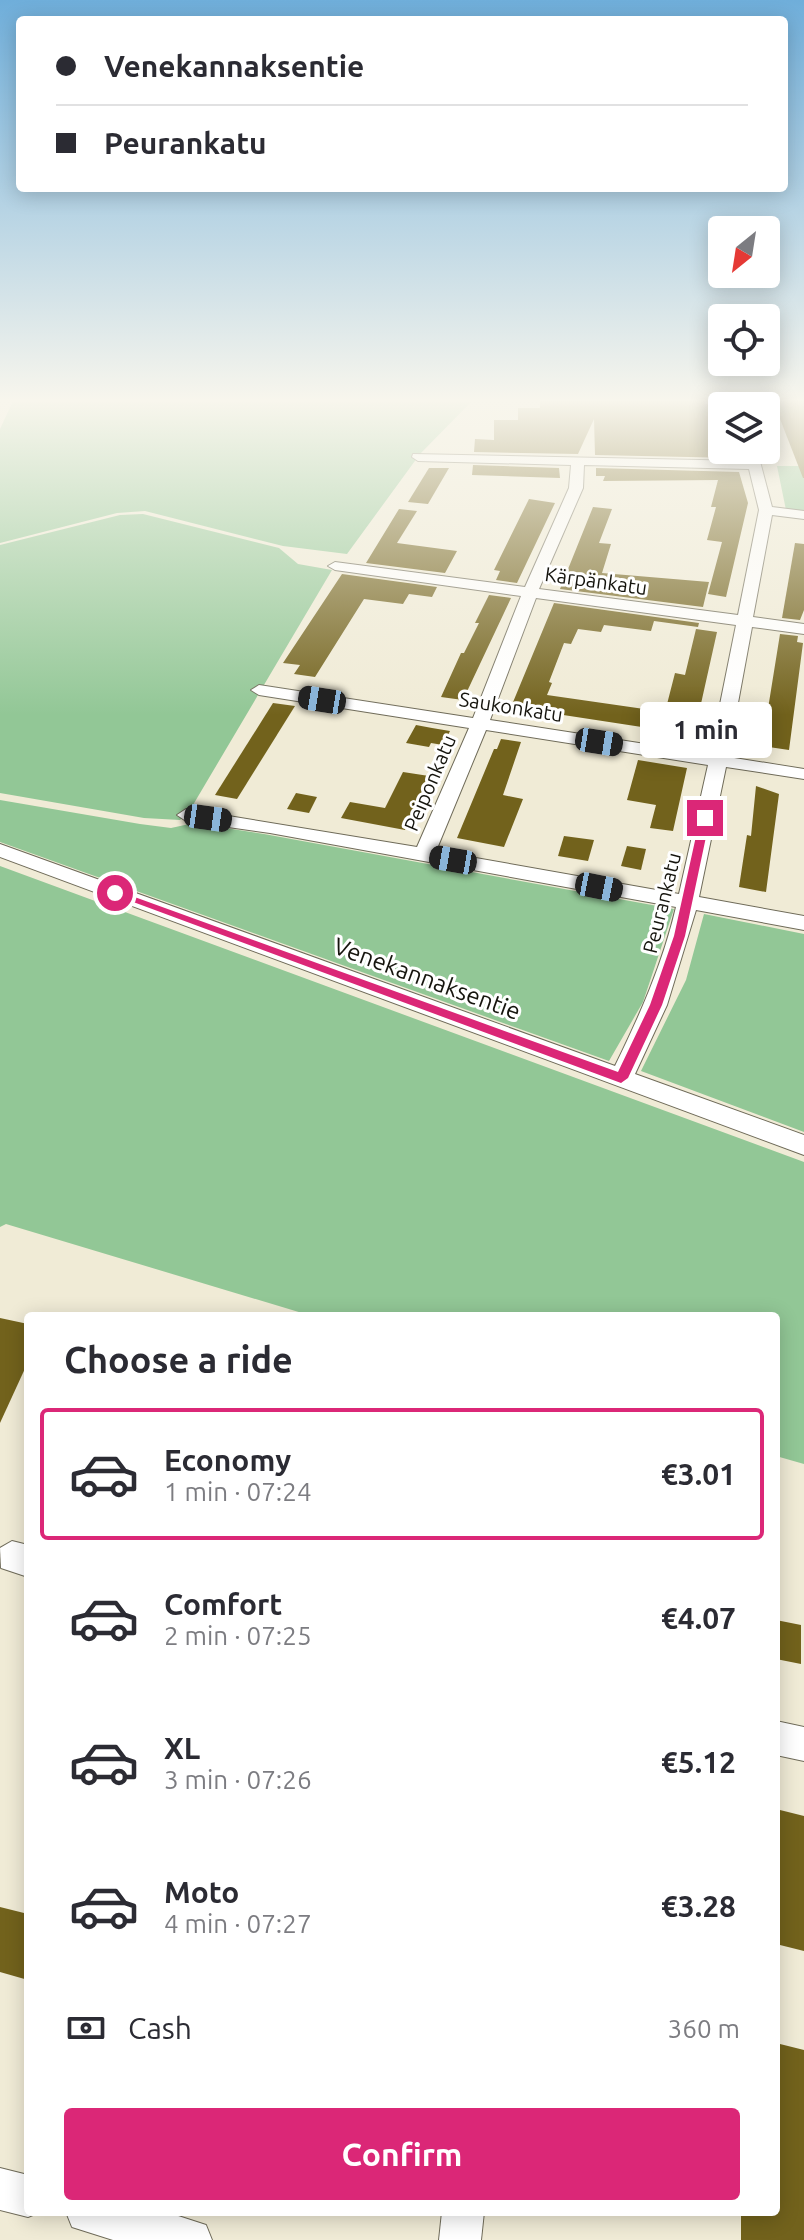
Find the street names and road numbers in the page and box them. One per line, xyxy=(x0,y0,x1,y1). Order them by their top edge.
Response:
street label: Kärpänkatu xyxy=(543,562,649,599)
street label: Saukonkatu xyxy=(458,687,565,726)
street label: Peiponkatu xyxy=(399,731,460,834)
street label: Peurankatu xyxy=(638,850,685,956)
street label: Venekannaksentie xyxy=(330,932,524,1025)

